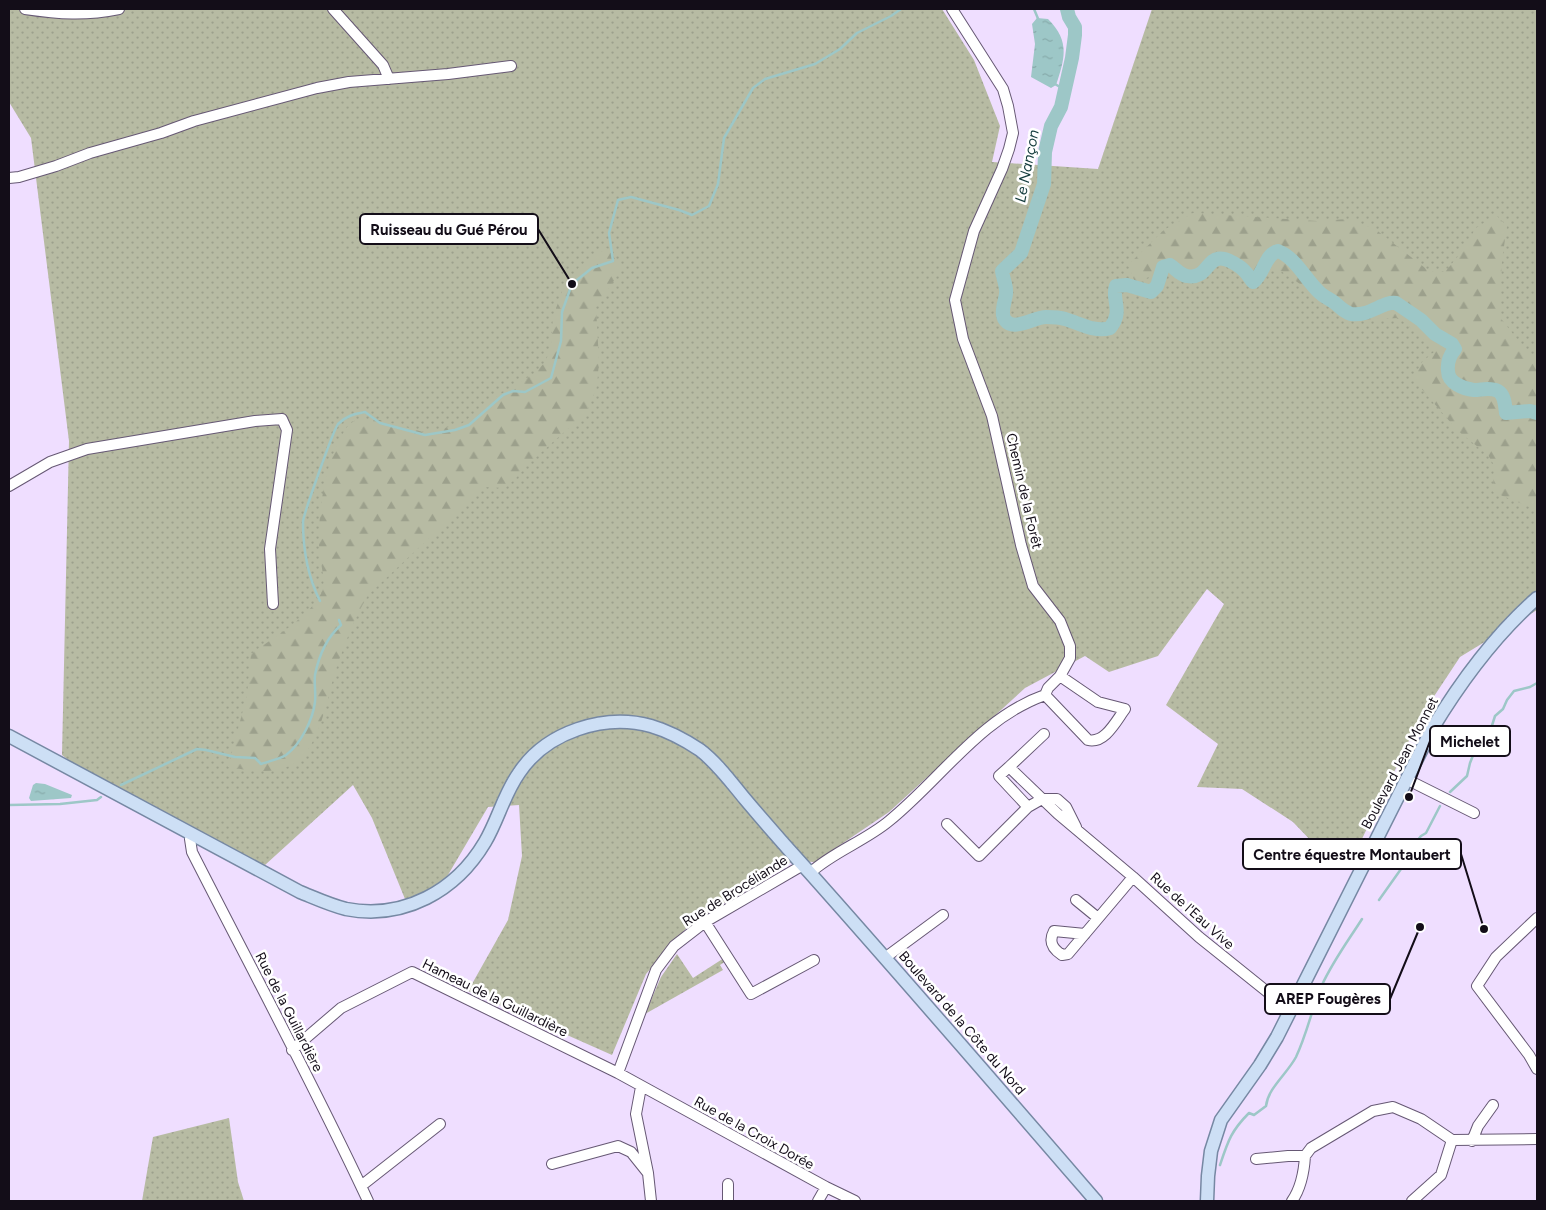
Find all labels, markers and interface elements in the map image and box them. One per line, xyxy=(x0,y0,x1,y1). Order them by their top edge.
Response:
water label: Le Nançon xyxy=(1011,128,1043,204)
callout: Ruisseau du Gué Pérou xyxy=(360,214,538,244)
text: Ruisseau du Gué Pérou xyxy=(370,221,528,239)
street label: Chemin de la Forêt xyxy=(1002,431,1046,551)
street label: Boulevard Jean Monnet xyxy=(1358,694,1442,832)
callout: Michelet xyxy=(1430,726,1510,756)
text: Michelet xyxy=(1440,733,1500,751)
callout: Centre équestre Montaubert xyxy=(1243,839,1461,869)
text: Centre équestre Montaubert xyxy=(1253,846,1451,864)
street label: Rue de Brocéliande xyxy=(679,852,791,930)
street label: Rue de l'Eau Vive xyxy=(1146,869,1238,953)
street label: Boulevard de la Côte du Nord xyxy=(895,948,1029,1098)
street label: Rue de la Guillardière xyxy=(251,949,327,1075)
street label: Hameau de la Guillardière xyxy=(419,955,571,1041)
callout: AREP Fougères xyxy=(1265,984,1390,1014)
text: AREP Fougères xyxy=(1275,990,1381,1008)
street label: Rue de la Croix Dorée xyxy=(691,1093,817,1173)

